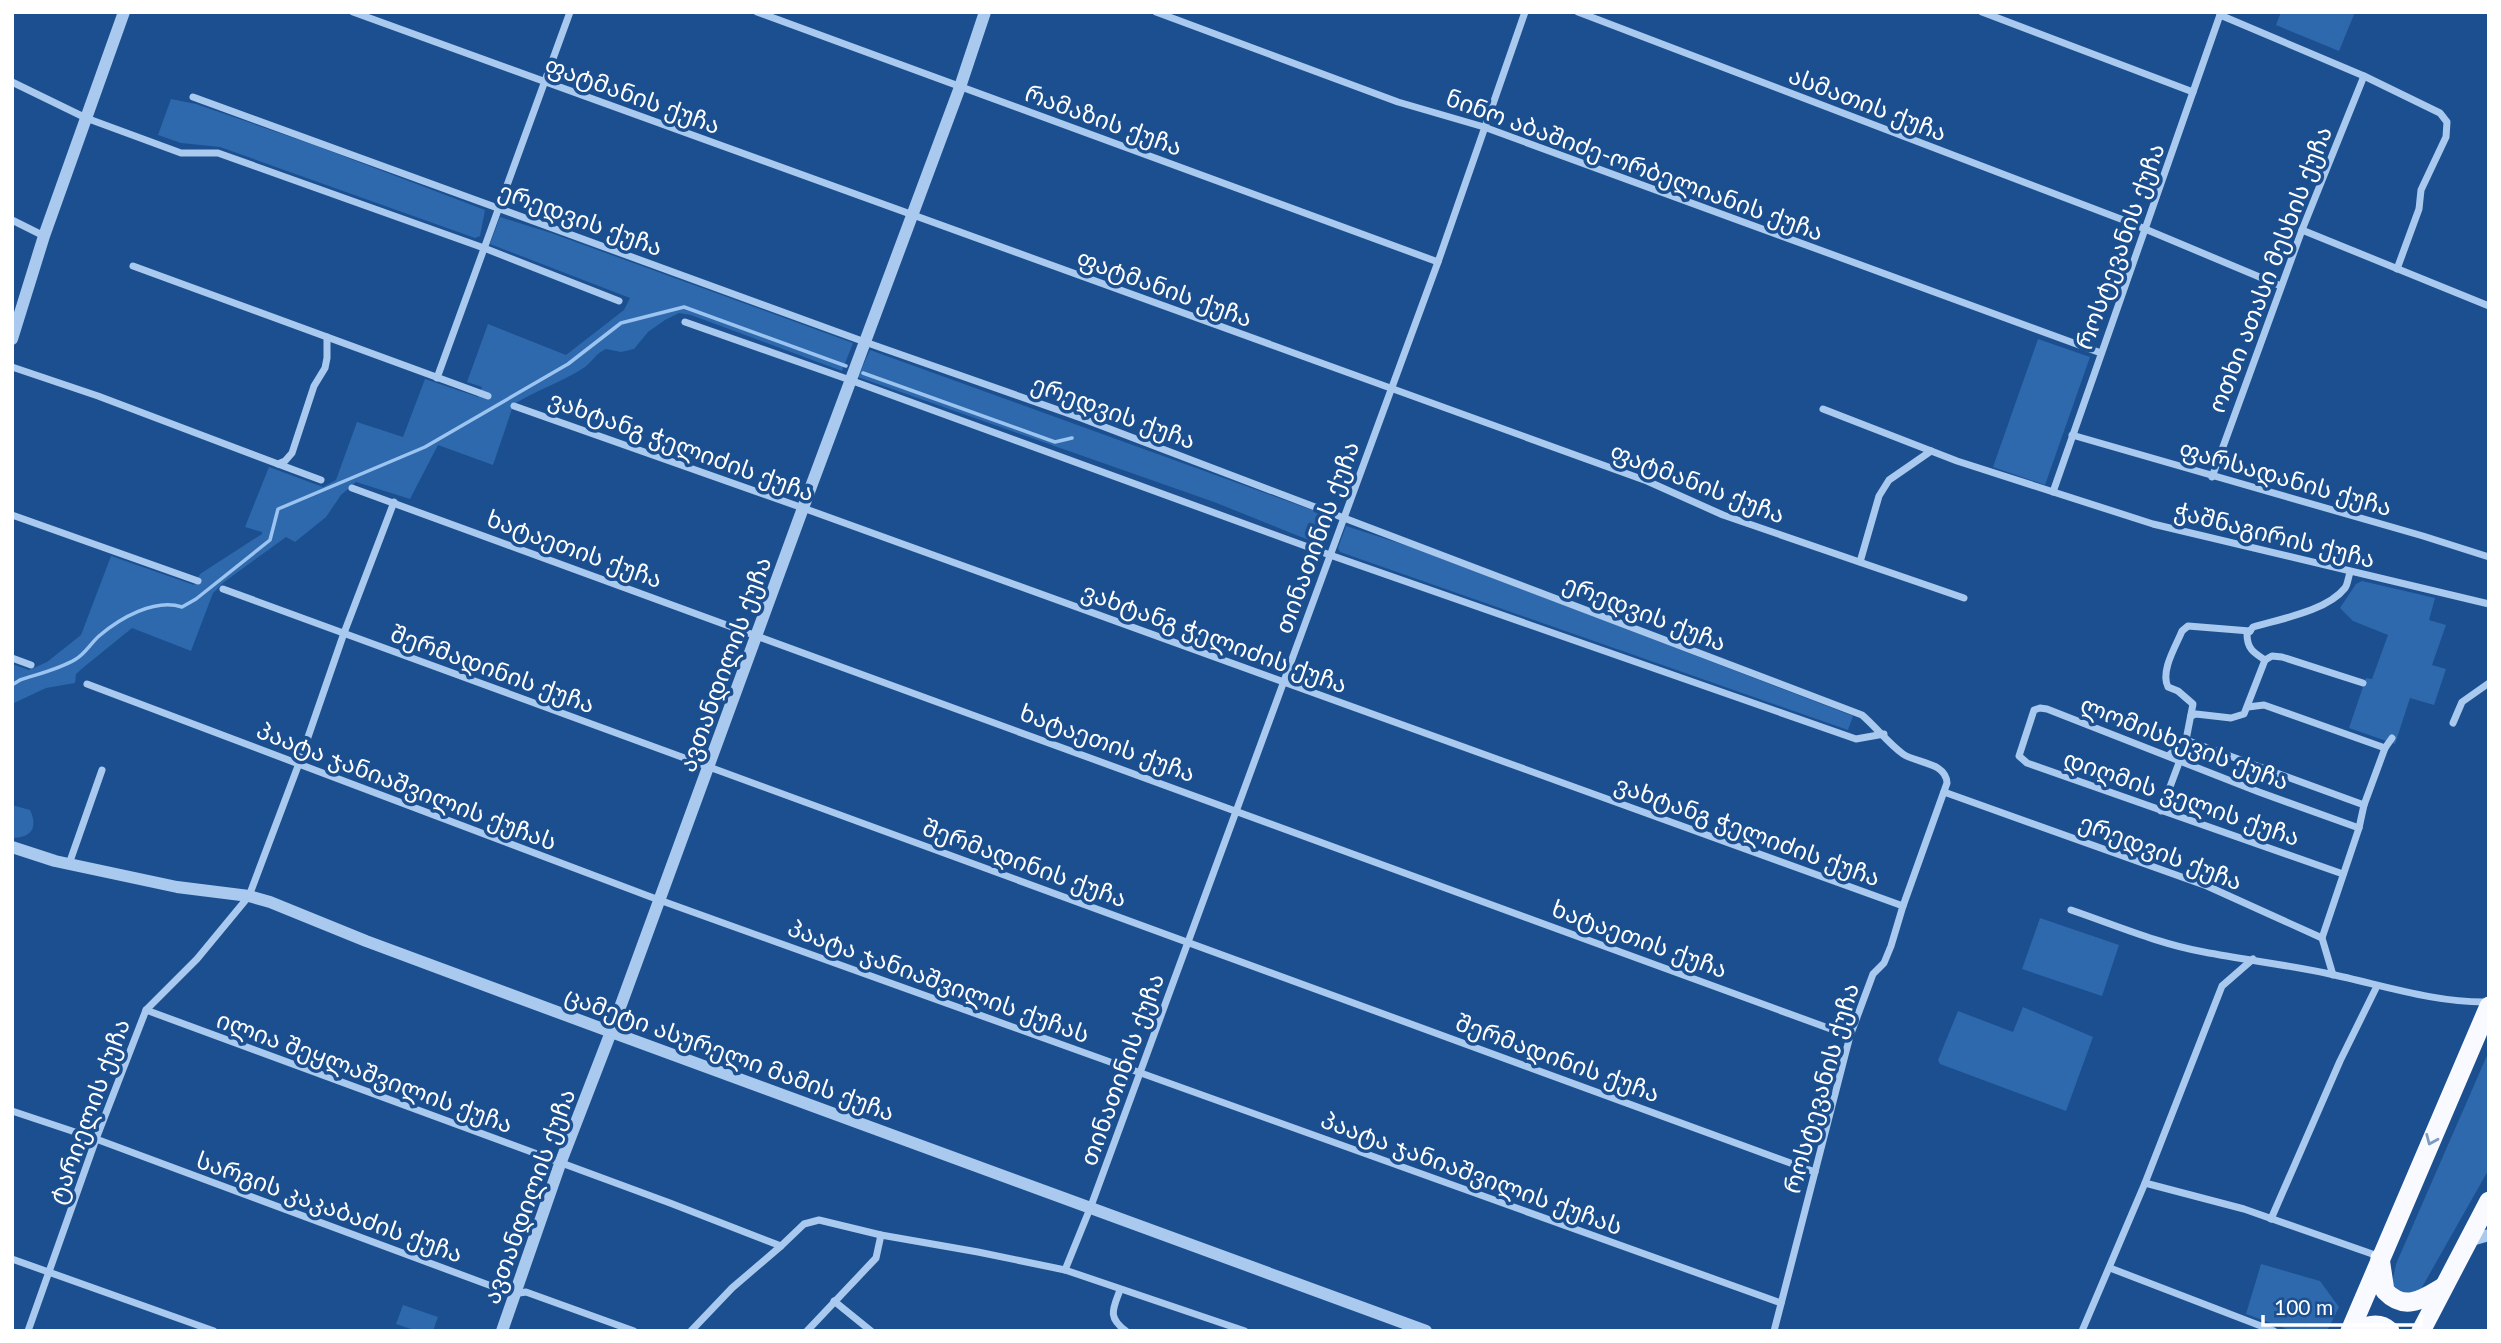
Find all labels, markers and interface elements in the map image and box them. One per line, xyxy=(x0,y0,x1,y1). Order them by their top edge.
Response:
street label: ფატმანის ქუჩა xyxy=(541,49,725,140)
street label: ასმათის ქუჩა xyxy=(1784,60,1951,147)
street label: რამაზის ქუჩა xyxy=(1021,77,1186,162)
street label: ნინო აბაშიძე-ორბელიანის ქუჩა xyxy=(1442,82,1828,247)
street label: ოთხი ათასი მესხის ქუჩა xyxy=(2201,122,2338,417)
street label: როსტევანის ქუჩა xyxy=(2068,139,2171,353)
street label: ერედვის ქუჩა xyxy=(495,175,667,262)
street label: ფატმანის ქუჩა xyxy=(1073,242,1257,333)
street label: ერედვის ქუჩა xyxy=(1028,368,1200,455)
street label: ვახტანგ ჭელიძის ქუჩა xyxy=(545,383,819,508)
street label: ფარსადანის ქუჩა xyxy=(2176,433,2396,522)
street label: ფატმანის ქუჩა xyxy=(1606,435,1789,530)
street label: თინათინის ქუჩა xyxy=(1268,437,1365,637)
street label: ჭაშნაგირის ქუჩა xyxy=(2171,495,2378,574)
street label: ხატაეთის ქუჩა xyxy=(483,503,667,594)
street label: ავთანდილის ქუჩა xyxy=(672,552,777,776)
street label: ერედვის ქუჩა xyxy=(1559,568,1731,657)
street label: ვახტანგ ჭელიძის ქუჩა xyxy=(1078,575,1352,700)
street label: შერმადინის ქუჩა xyxy=(387,618,599,719)
street label: ლომისხევის ქუჩა xyxy=(2076,689,2293,796)
street label: ხატაეთის ქუჩა xyxy=(1016,697,1200,788)
street label: პაატა ჯანიაშვილის ქუჩას xyxy=(253,714,561,857)
street label: დიღმის ველის ქუჩა xyxy=(2059,743,2304,853)
street label: ვახტანგ ჭელიძის ქუჩა xyxy=(1611,768,1885,893)
street label: ერედვის ქუჩა xyxy=(2075,807,2247,896)
street label: შერმადინის ქუჩა xyxy=(919,812,1131,913)
street label: ხატაეთის ქუჩა xyxy=(1548,893,1732,984)
street label: პაატა ჯანიაშვილის ქუჩას xyxy=(784,912,1094,1049)
street label: თინათინის ქუჩა xyxy=(1073,969,1170,1169)
street label: ცამეტი ასურელი მამის ქუჩა xyxy=(561,980,899,1127)
street label: როსტევანის ქუჩა xyxy=(1776,980,1865,1197)
street label: ილია შეყლაშვილის ქუჩა xyxy=(213,1004,517,1139)
street label: შერმადინის ქუჩა xyxy=(1452,1007,1664,1108)
street label: ტარიელის ქუჩა xyxy=(41,1014,136,1208)
street label: ავთანდილის ქუჩა xyxy=(476,1084,581,1308)
street label: პაატა ჯანიაშვილის ქუჩას xyxy=(1317,1104,1627,1241)
one-way arrow xyxy=(2425,1133,2439,1145)
street label: სარგის კაკაბაძის ქუჩა xyxy=(193,1144,467,1269)
scale bar xyxy=(2263,1284,2420,1328)
text: 100 m xyxy=(2274,1294,2333,1319)

